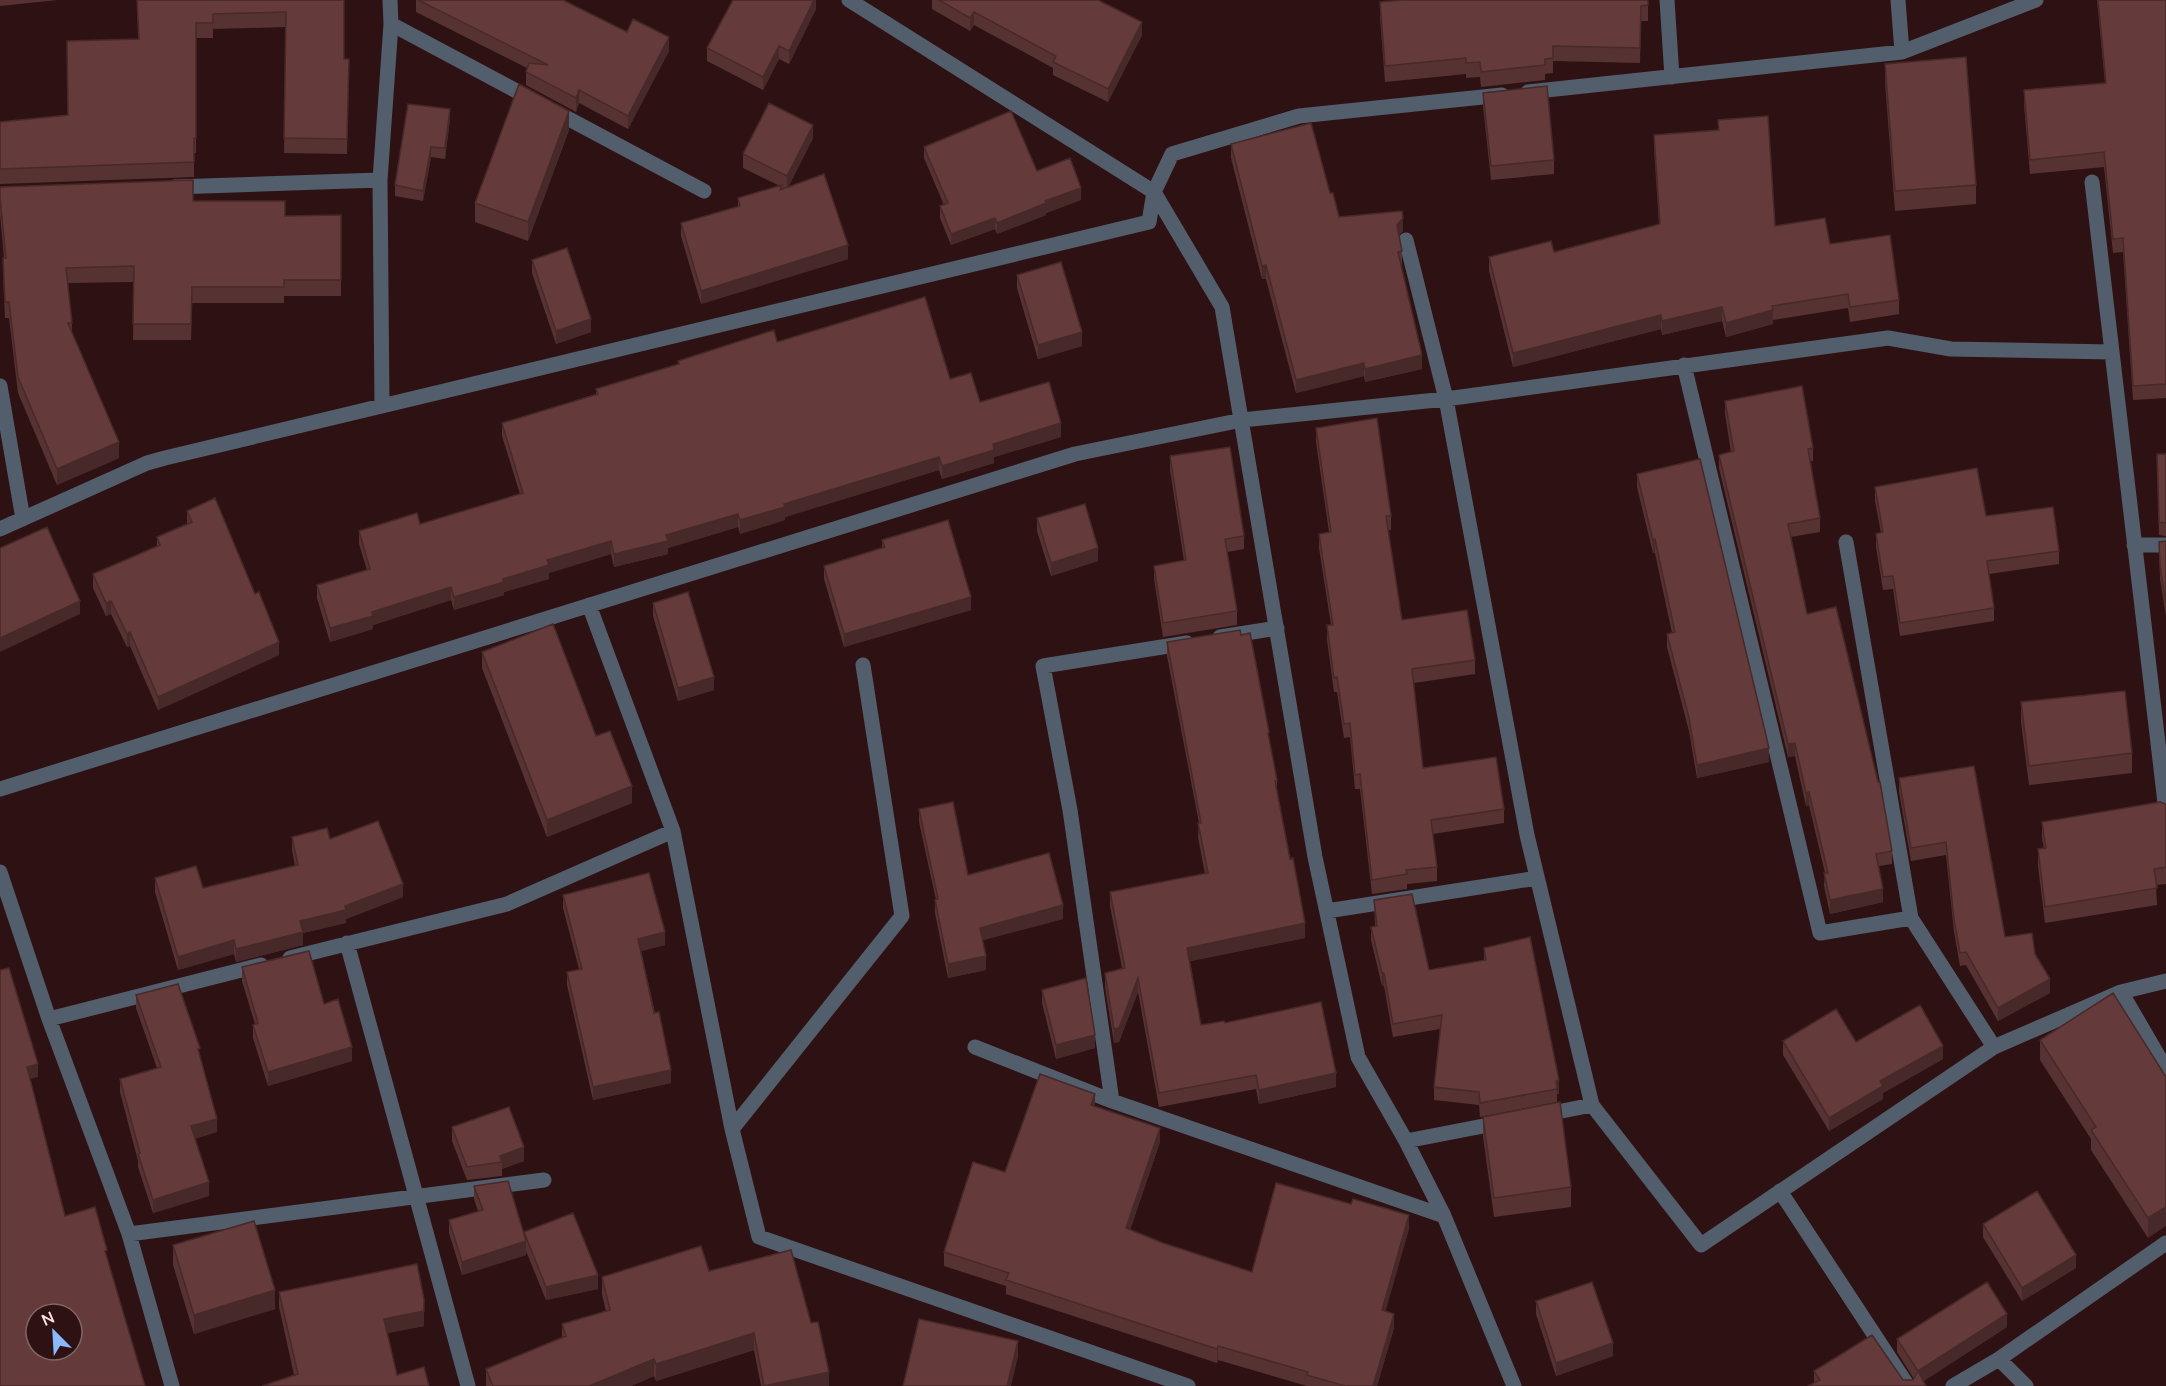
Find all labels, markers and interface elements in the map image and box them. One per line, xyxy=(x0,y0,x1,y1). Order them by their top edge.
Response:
north arrow xyxy=(24,1302,84,1362)
text: N xyxy=(38,1307,58,1332)

